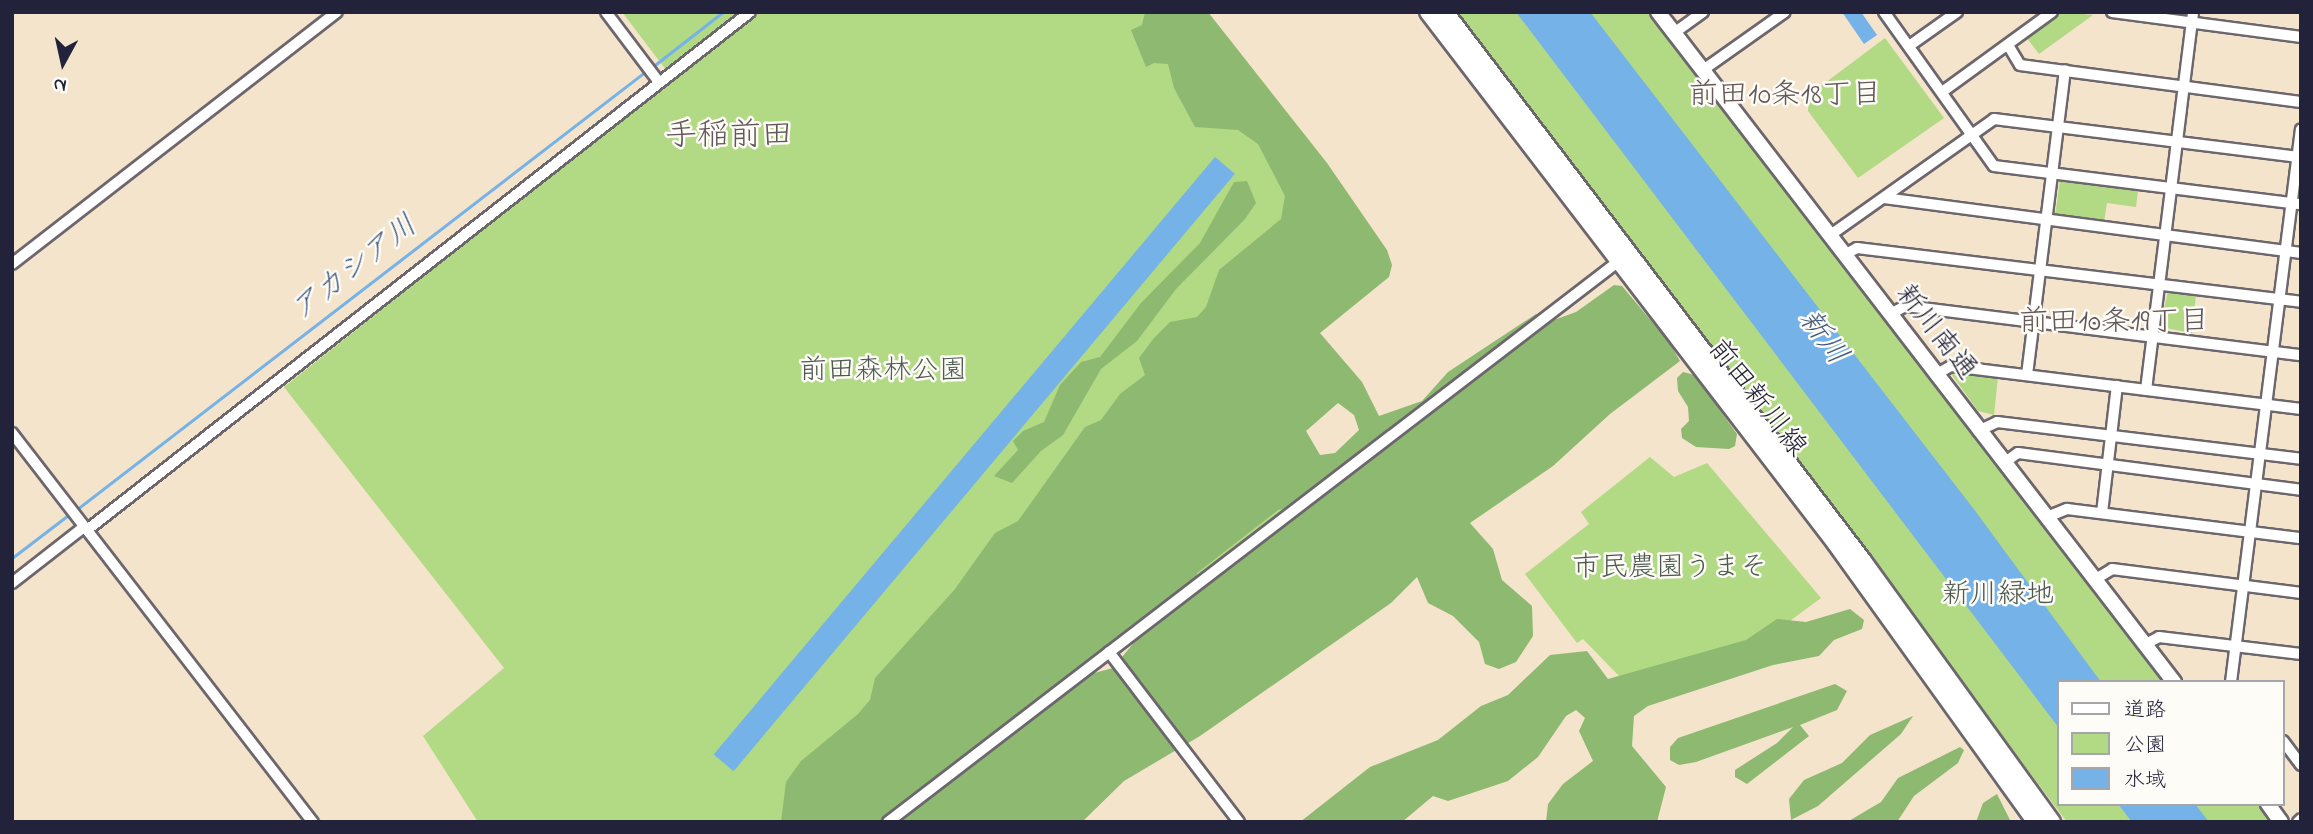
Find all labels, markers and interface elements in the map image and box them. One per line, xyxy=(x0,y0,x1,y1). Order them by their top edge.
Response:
north arrow xyxy=(28,28,98,98)
text: N xyxy=(52,70,68,99)
district label: 前田10条18丁目 xyxy=(1688,78,1882,114)
district label: 手稲前田 xyxy=(665,118,793,156)
water label: アカシア川 xyxy=(285,209,425,329)
street label: 新川南通 xyxy=(1887,279,1983,387)
water label: 新川 xyxy=(1790,303,1854,373)
district label: 前田10条19丁目 xyxy=(2018,305,2210,341)
street label: 前田新川線 xyxy=(1700,333,1812,465)
park label: 前田森林公園 xyxy=(799,355,967,389)
park label: 市民農園うまそ xyxy=(1572,552,1768,586)
park label: 新川緑地 xyxy=(1942,579,2054,613)
legend xyxy=(2058,680,2285,806)
text: 道路 xyxy=(2124,696,2166,726)
text: 公園 xyxy=(2124,731,2166,761)
text: 水域 xyxy=(2124,766,2166,796)

